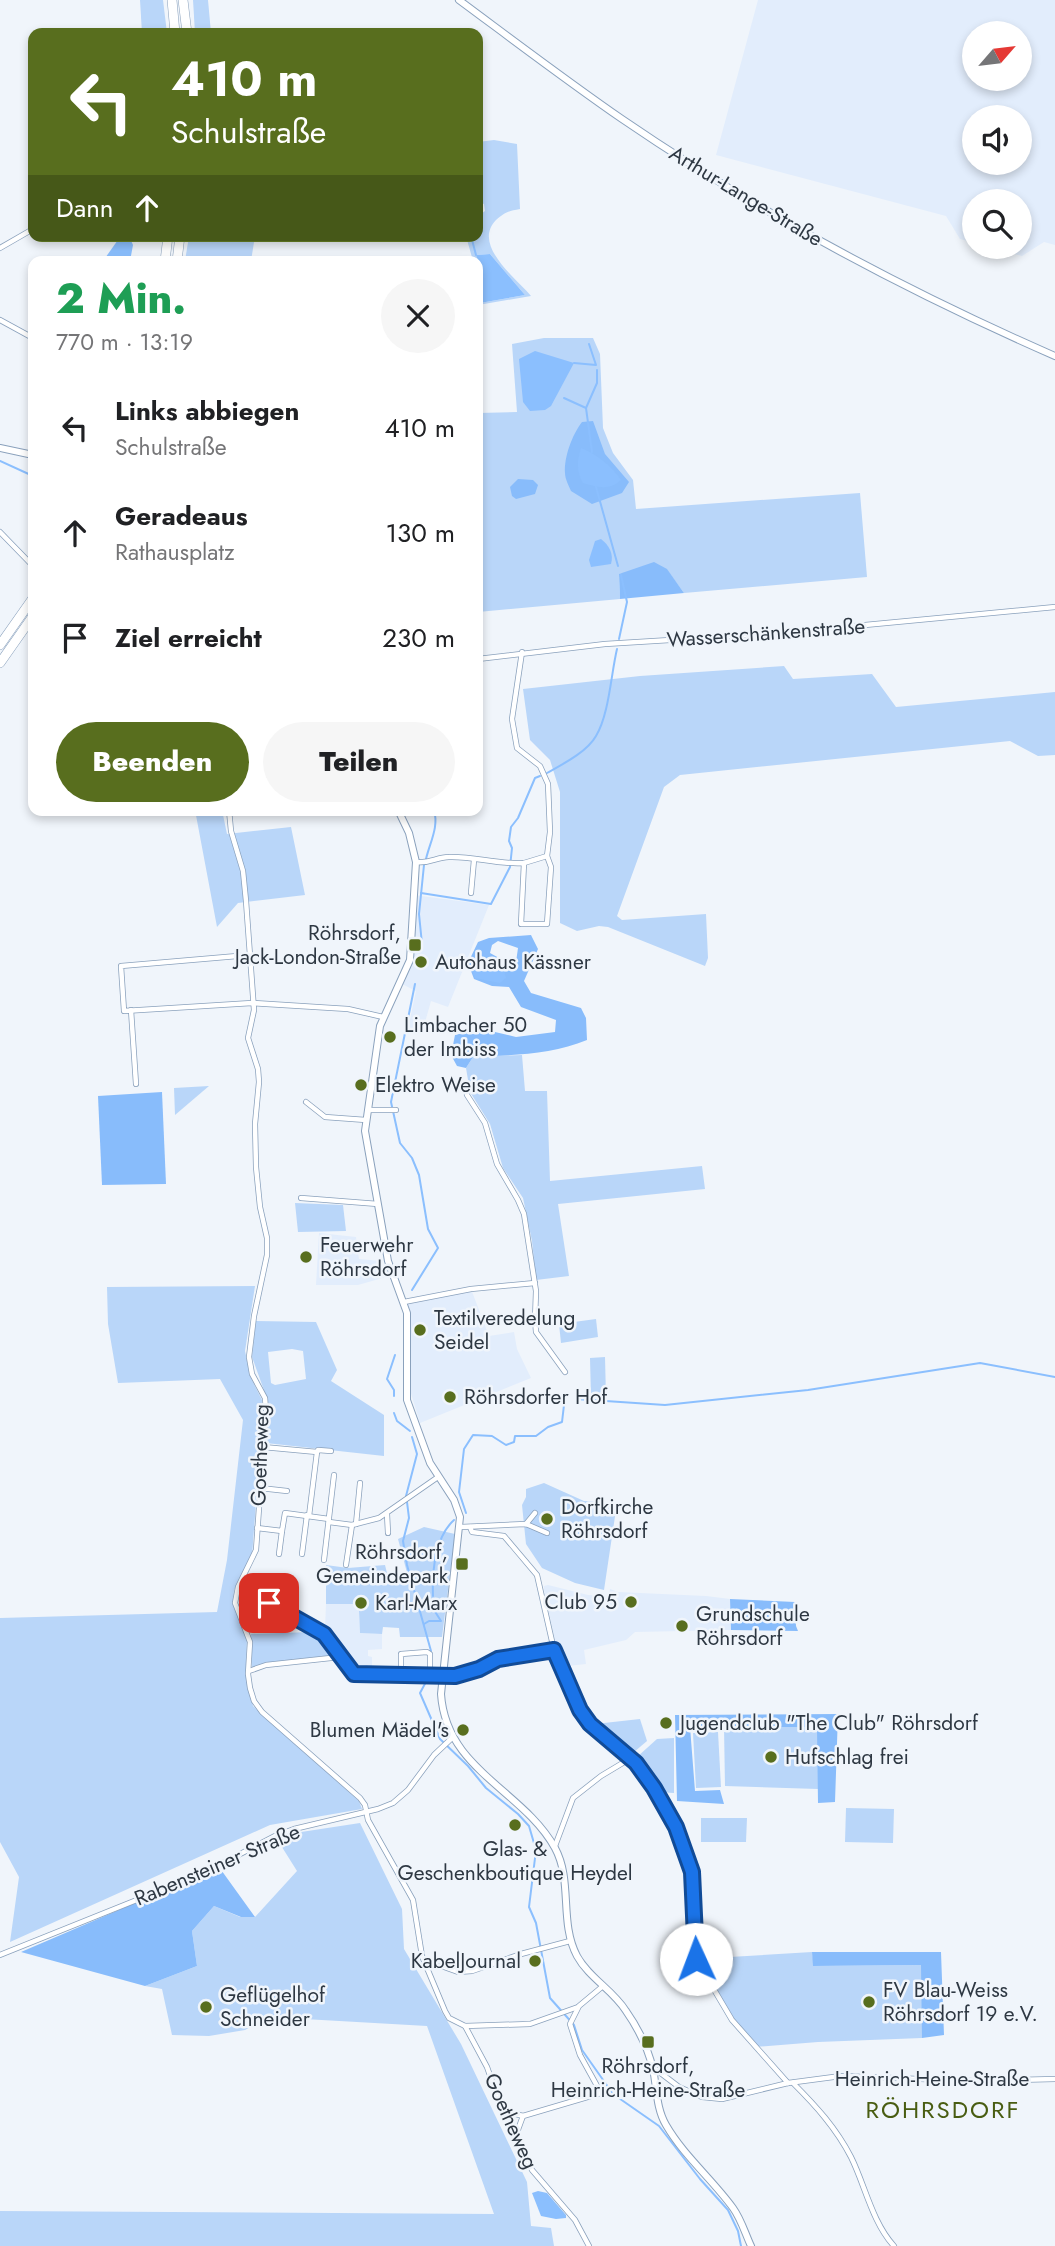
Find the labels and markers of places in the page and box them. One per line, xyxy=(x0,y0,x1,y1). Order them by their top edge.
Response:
place label: Röhrsdorf, Jack-London-Straße xyxy=(232,918,401,972)
marker: Röhrsdorf, Jack-London-Straße xyxy=(407,937,423,953)
place label: Autohaus Kässner xyxy=(435,947,592,977)
marker: Autohaus Kässner xyxy=(413,954,429,970)
place label: Limbacher 50 der Imbiss xyxy=(404,1010,527,1064)
marker: Limbacher 50 der Imbiss xyxy=(382,1029,398,1045)
place label: Elektro Weise xyxy=(375,1070,496,1100)
marker: Elektro Weise xyxy=(353,1077,369,1093)
place label: Feuerwehr Röhrsdorf xyxy=(320,1230,414,1284)
marker: Feuerwehr Röhrsdorf xyxy=(298,1249,314,1265)
place label: Textilveredelung Seidel xyxy=(434,1303,575,1357)
marker: Textilveredelung Seidel xyxy=(412,1322,428,1338)
place label: Röhrsdorfer Hof xyxy=(464,1382,608,1412)
marker: Röhrsdorfer Hof xyxy=(442,1389,458,1405)
place label: Dorfkirche Röhrsdorf xyxy=(561,1492,654,1546)
marker: Dorfkirche Röhrsdorf xyxy=(539,1511,555,1527)
place label: Röhrsdorf, Gemeindepark xyxy=(316,1537,449,1591)
marker: Röhrsdorf, Gemeindepark xyxy=(454,1556,470,1572)
pin xyxy=(239,1573,299,1633)
place label: Club 95 xyxy=(545,1587,617,1617)
place label: Karl-Marx xyxy=(375,1588,457,1618)
marker: Club 95 xyxy=(623,1594,639,1610)
marker: Karl-Marx xyxy=(353,1595,369,1611)
place label: Grundschule Röhrsdorf xyxy=(696,1599,810,1653)
marker: Grundschule Röhrsdorf xyxy=(674,1618,690,1634)
place label: Jugendclub "The Club" Röhrsdorf xyxy=(677,1708,979,1738)
place label: Blumen Mädel's xyxy=(310,1715,449,1745)
marker: Jugendclub "The Club" Röhrsdorf xyxy=(658,1715,674,1731)
marker: Blumen Mädel's xyxy=(455,1722,471,1738)
place label: Hufschlag frei xyxy=(785,1742,909,1772)
marker: Hufschlag frei xyxy=(763,1749,779,1765)
marker: Glas- & Geschenkboutique Heydel xyxy=(507,1817,523,1833)
place label: Glas- & Geschenkboutique Heydel xyxy=(397,1834,633,1888)
place label: KabelJournal xyxy=(411,1946,521,1976)
marker: KabelJournal xyxy=(527,1953,543,1969)
place label: FV Blau-Weiss Röhrsdorf 19 e.V. xyxy=(883,1975,1038,2029)
place label: Geflügelhof Schneider xyxy=(220,1980,326,2034)
marker: FV Blau-Weiss Röhrsdorf 19 e.V. xyxy=(861,1994,877,2010)
marker: Geflügelhof Schneider xyxy=(198,1999,214,2015)
marker: Röhrsdorf, Heinrich-Heine-Straße xyxy=(640,2034,656,2050)
place label: Röhrsdorf, Heinrich-Heine-Straße xyxy=(551,2051,745,2105)

